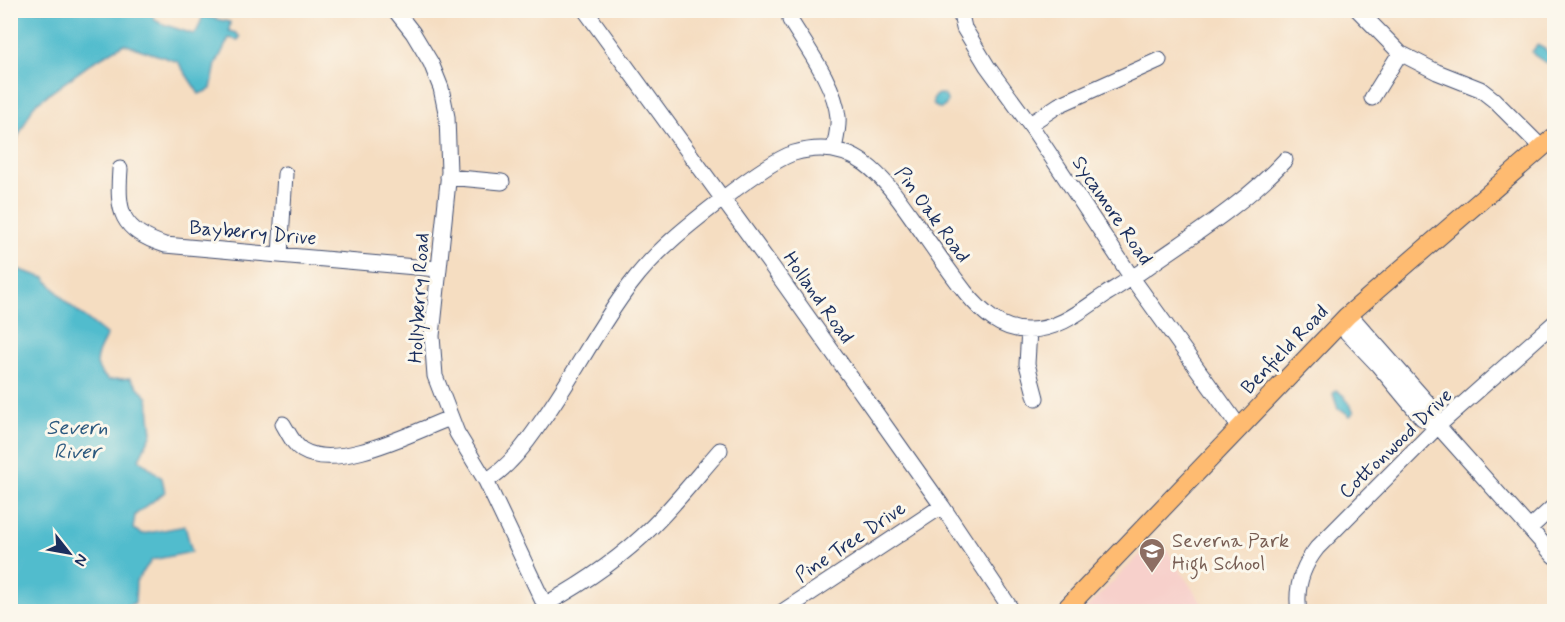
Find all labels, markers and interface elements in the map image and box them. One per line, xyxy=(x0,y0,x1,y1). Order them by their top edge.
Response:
street label: Sycamore Road xyxy=(1065,151,1158,271)
street label: Pin Oak Road xyxy=(888,161,976,269)
street label: Bayberry Drive xyxy=(188,214,318,253)
street label: Hollyberry Road xyxy=(403,232,436,364)
street label: Holland Road xyxy=(776,246,859,349)
street label: Benfield Road xyxy=(1235,299,1335,401)
street label: Cottonwood Drive xyxy=(1333,383,1459,505)
water label: Severn River xyxy=(46,414,108,466)
street label: Pine Tree Drive xyxy=(790,495,912,589)
north arrow xyxy=(39,523,99,583)
place label: Severna Park High School xyxy=(1172,528,1289,580)
school or university icon: Severna Park High School xyxy=(1137,536,1167,574)
text: N xyxy=(69,550,92,570)

